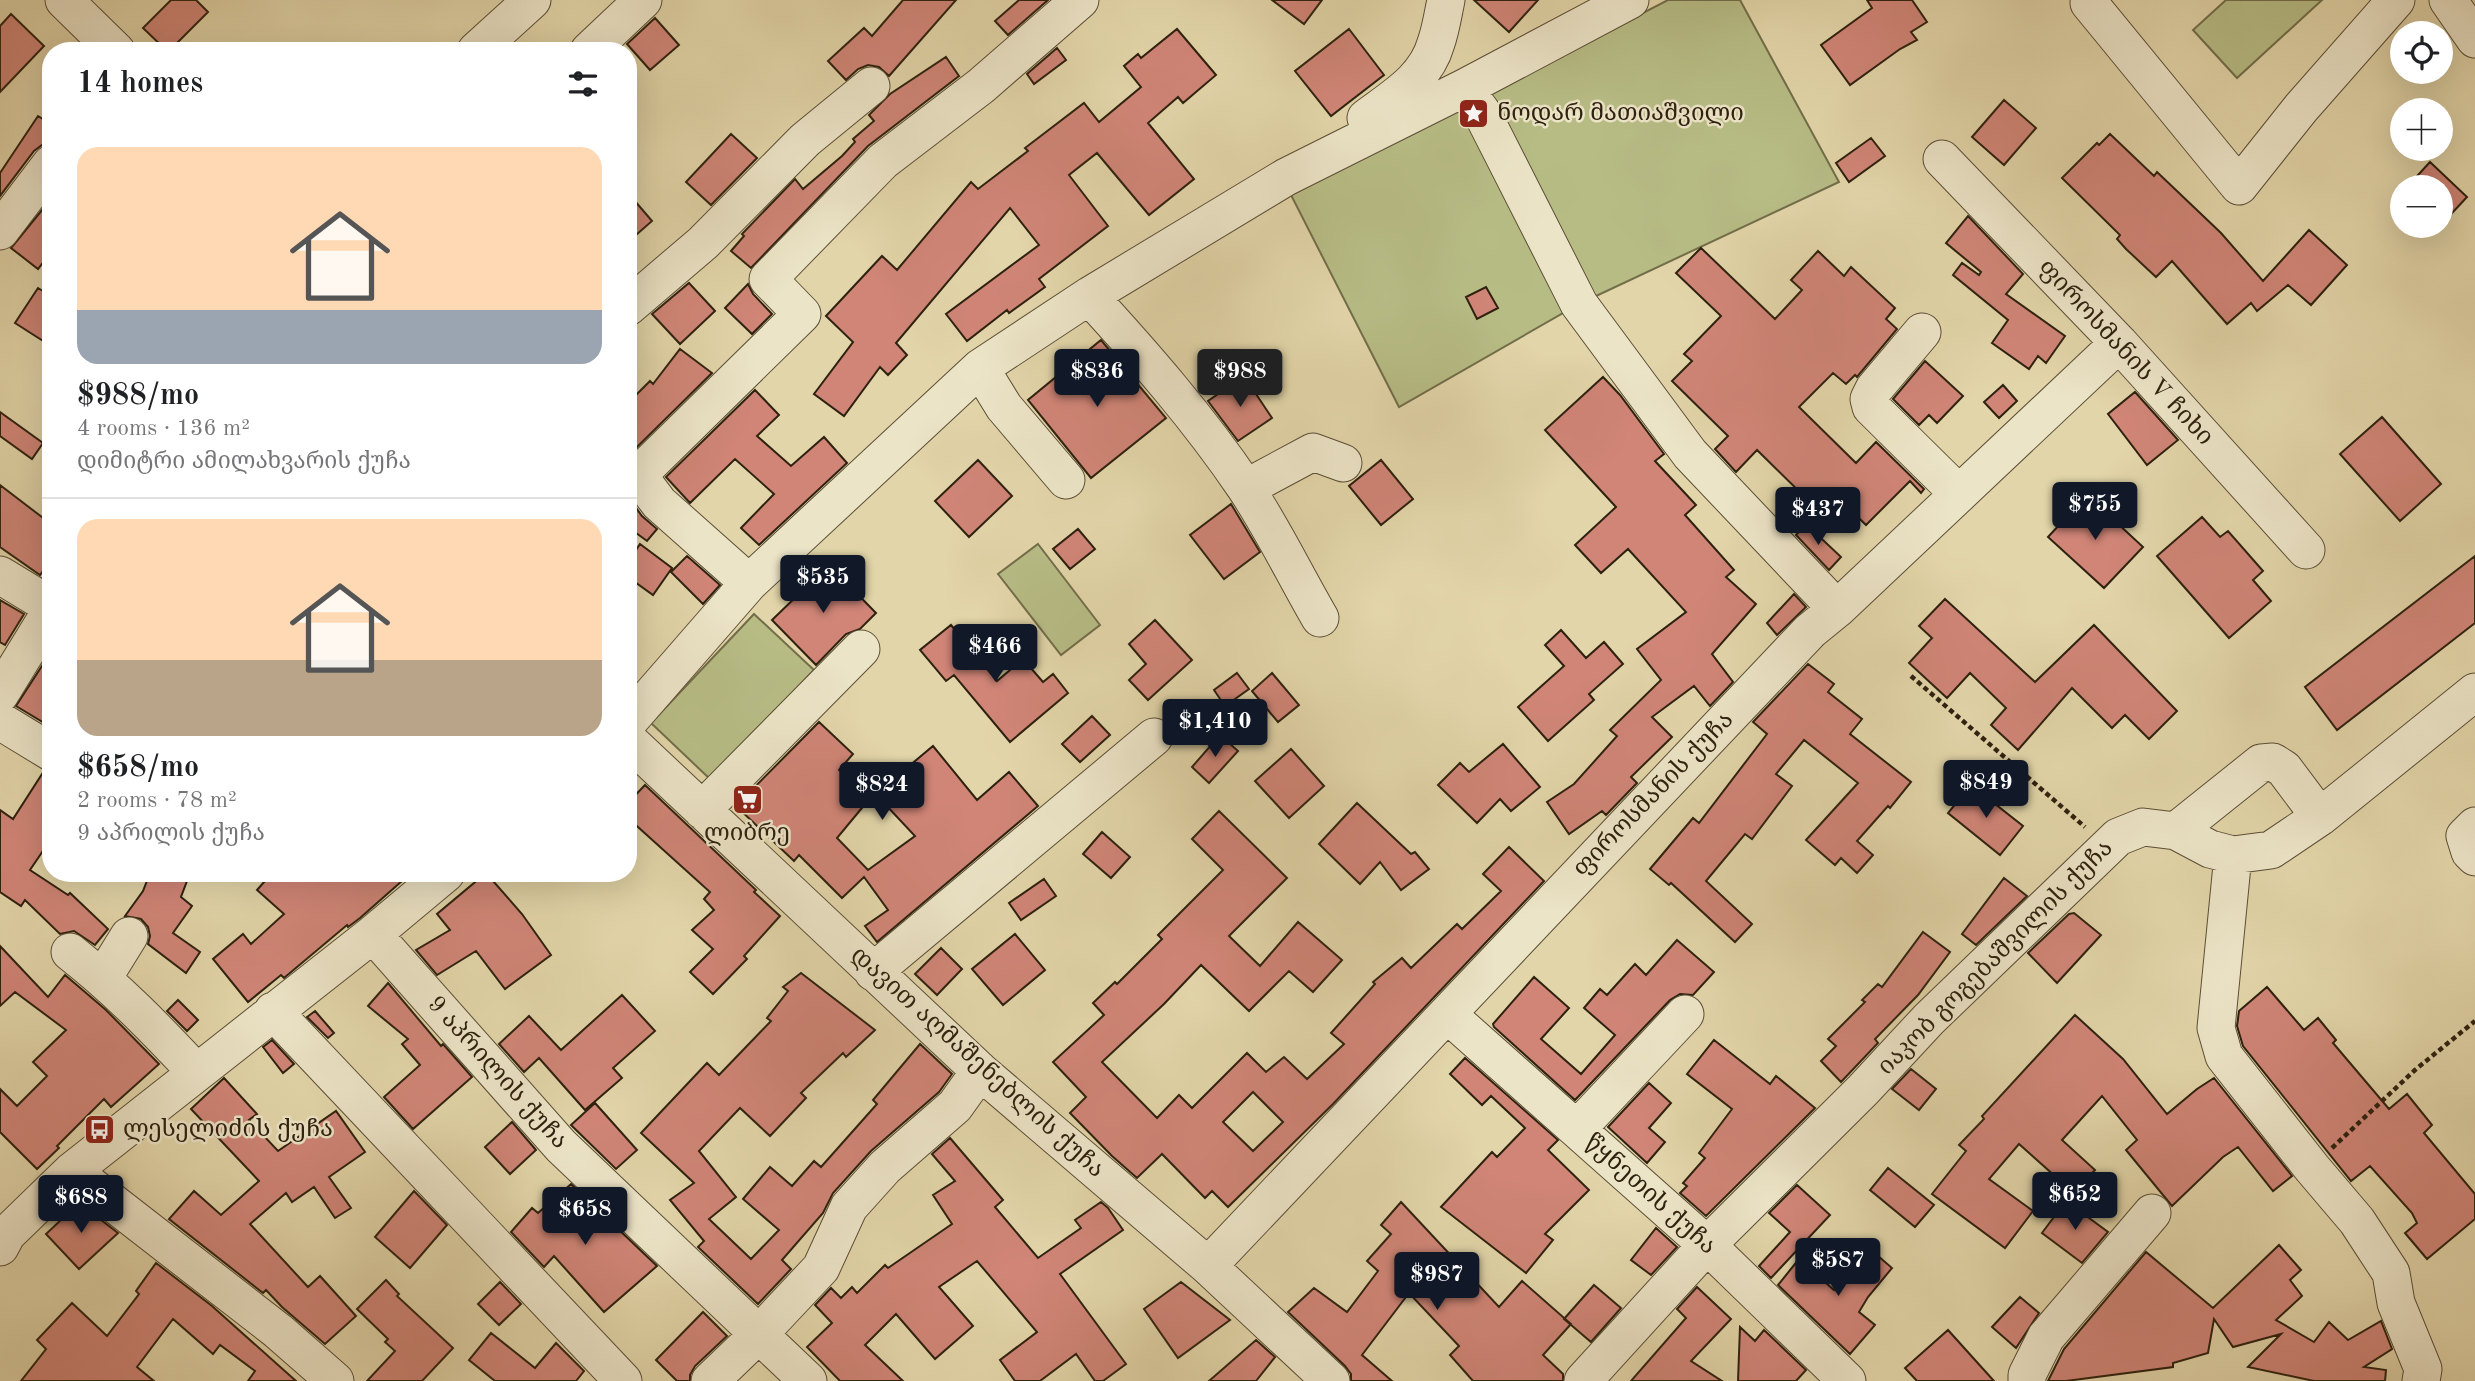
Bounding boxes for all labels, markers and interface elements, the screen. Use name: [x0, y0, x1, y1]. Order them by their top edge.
map controls: [2390, 21, 2453, 238]
button: locate: [2390, 21, 2453, 84]
icon: filters: [564, 65, 602, 103]
text: 14 homes: [77, 69, 203, 99]
place icon: ნოდარ მათიაშვილი: [1457, 97, 1491, 131]
button: +: [2390, 98, 2453, 161]
place label: ნოდარ მათიაშვილი: [1497, 101, 1744, 126]
button: −: [2390, 175, 2453, 238]
icon: home: [277, 193, 403, 319]
street label: ფიროსმანის V ჩიხი: [2033, 255, 2218, 450]
pin: $836: [1056, 350, 1138, 409]
pin: $988: [1199, 350, 1281, 409]
text: $836: [1070, 360, 1124, 383]
text: $988: [1213, 360, 1267, 383]
text: $988/mo: [77, 381, 199, 411]
text: 4 rooms · 136 m²: [77, 417, 250, 440]
text: დიმიტრი ამილახვარის ქუჩა: [77, 450, 411, 473]
pin: $755: [2054, 482, 2136, 542]
pin: $437: [1777, 488, 1859, 547]
text: $755: [2068, 493, 2122, 516]
text: $437: [1791, 498, 1845, 521]
pin: $535: [782, 556, 864, 615]
icon: home: [277, 565, 403, 691]
text: $535: [796, 566, 850, 589]
pin: $466: [954, 624, 1036, 684]
text: $466: [968, 635, 1022, 658]
pin: $1,410: [1158, 700, 1272, 759]
street label: ფიროსმანის ქუჩა: [1569, 707, 1739, 882]
text: $1,410: [1178, 710, 1252, 733]
text: $658/mo: [77, 753, 199, 783]
pin: $849: [1945, 760, 2027, 820]
pin: $824: [841, 762, 923, 822]
text: $849: [1959, 771, 2013, 794]
text: $824: [855, 773, 909, 796]
supermarket icon: ლიბრე: [730, 783, 764, 817]
text: 2 rooms · 78 m²: [77, 789, 237, 812]
text: 9 აპრილის ქუჩა: [77, 822, 265, 845]
place label: ლიბრე: [704, 822, 790, 846]
street label: იაკობ გოგებაშვილის ქუჩა: [1874, 836, 2118, 1080]
street label: დავით აღმაშენებლის ქუჩა: [846, 942, 1109, 1183]
street label: 9 აპრილის ქუჩა: [422, 992, 572, 1154]
bus stop icon: ლესელიძის ქუჩა: [83, 1113, 117, 1147]
place label: ლესელიძის ქუჩა: [123, 1118, 333, 1142]
street label: წყნეთის ქუჩა: [1580, 1130, 1721, 1260]
pin: $652: [2034, 1172, 2116, 1232]
pin: $688: [40, 1176, 122, 1235]
text: $652: [2048, 1183, 2102, 1206]
text: $688: [54, 1186, 108, 1209]
pin: $658: [544, 1188, 626, 1247]
text: $658: [558, 1198, 612, 1221]
pin: $587: [1797, 1238, 1879, 1298]
text: $587: [1811, 1249, 1865, 1272]
pin: $987: [1396, 1252, 1478, 1312]
text: $987: [1410, 1263, 1464, 1286]

